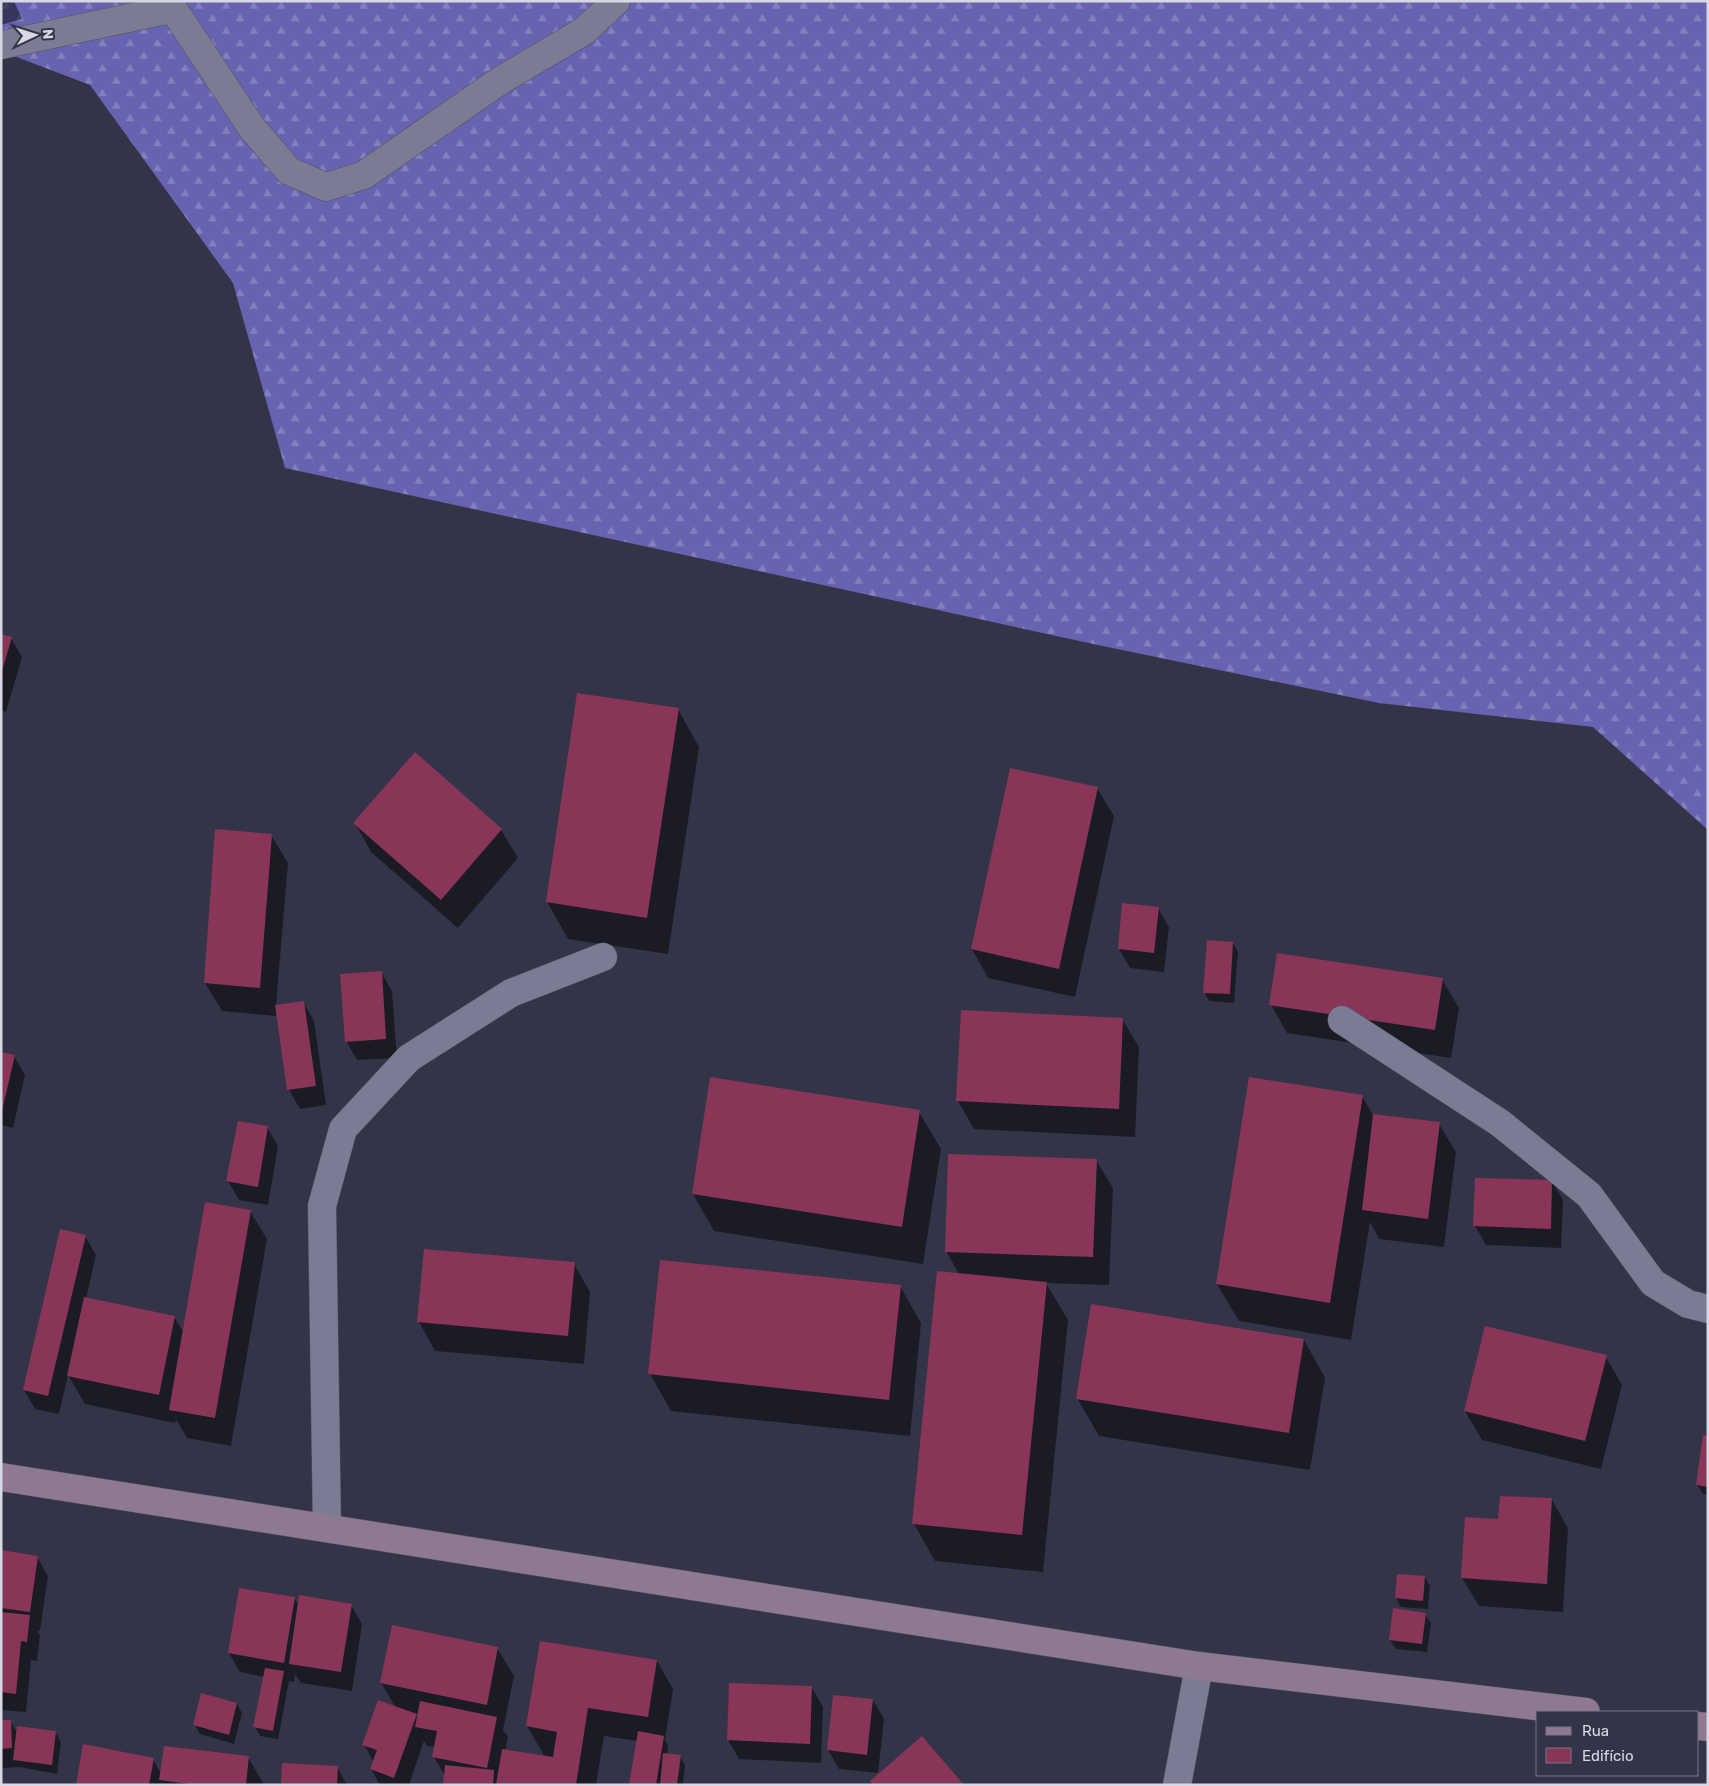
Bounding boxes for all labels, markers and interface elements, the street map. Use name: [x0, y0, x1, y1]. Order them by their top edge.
north arrow: [10, 10, 60, 60]
text: N: [39, 29, 56, 40]
legend: [1536, 1711, 1699, 1776]
text: Rua: [1582, 1722, 1609, 1740]
text: Edifício: [1582, 1747, 1634, 1765]

